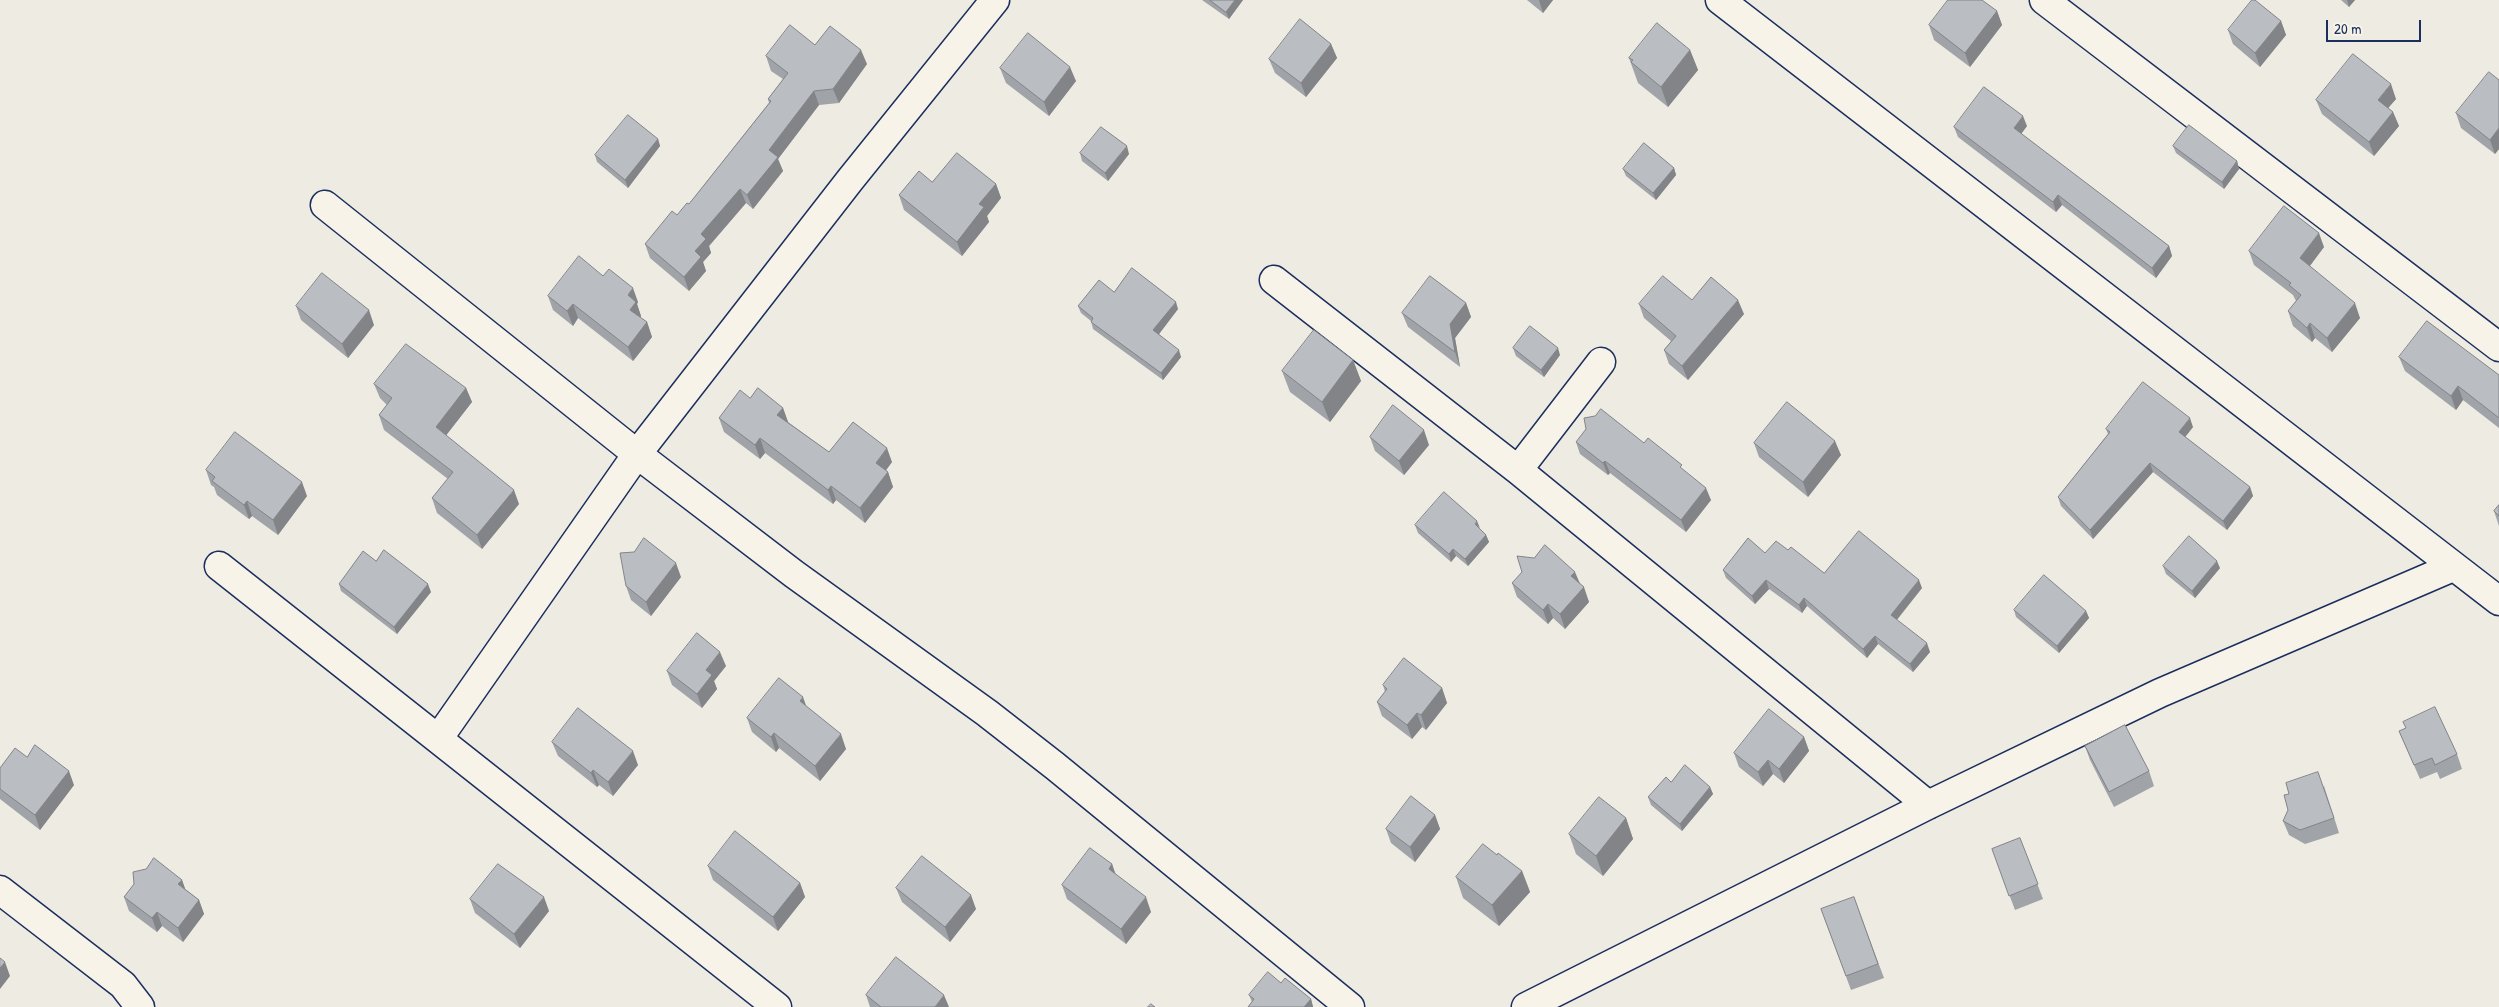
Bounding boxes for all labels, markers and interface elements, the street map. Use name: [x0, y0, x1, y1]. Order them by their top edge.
scale bar: [2329, 10, 2424, 42]
text: 20 m: [2334, 18, 2361, 39]

